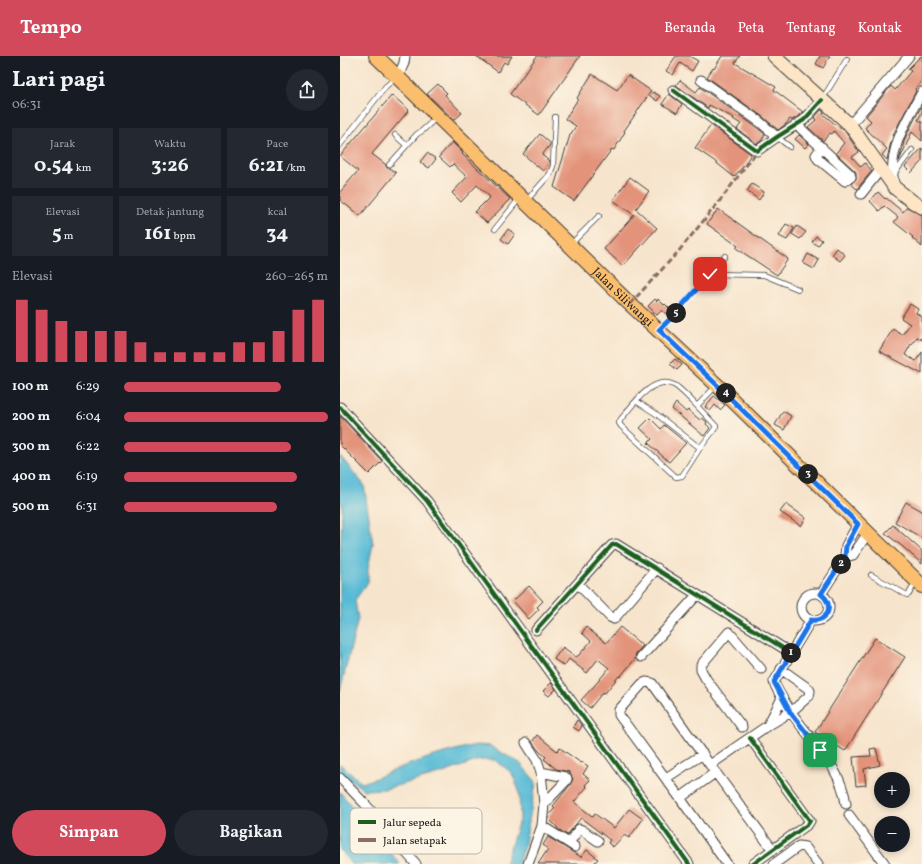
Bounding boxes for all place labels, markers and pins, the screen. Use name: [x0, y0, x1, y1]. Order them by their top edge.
pin: [693, 257, 727, 291]
pin: 5: [666, 303, 686, 323]
pin: 4: [716, 383, 736, 403]
pin: 3: [798, 464, 818, 484]
pin: 2: [831, 554, 851, 574]
pin: 1: [781, 643, 801, 663]
pin: [803, 733, 837, 767]

